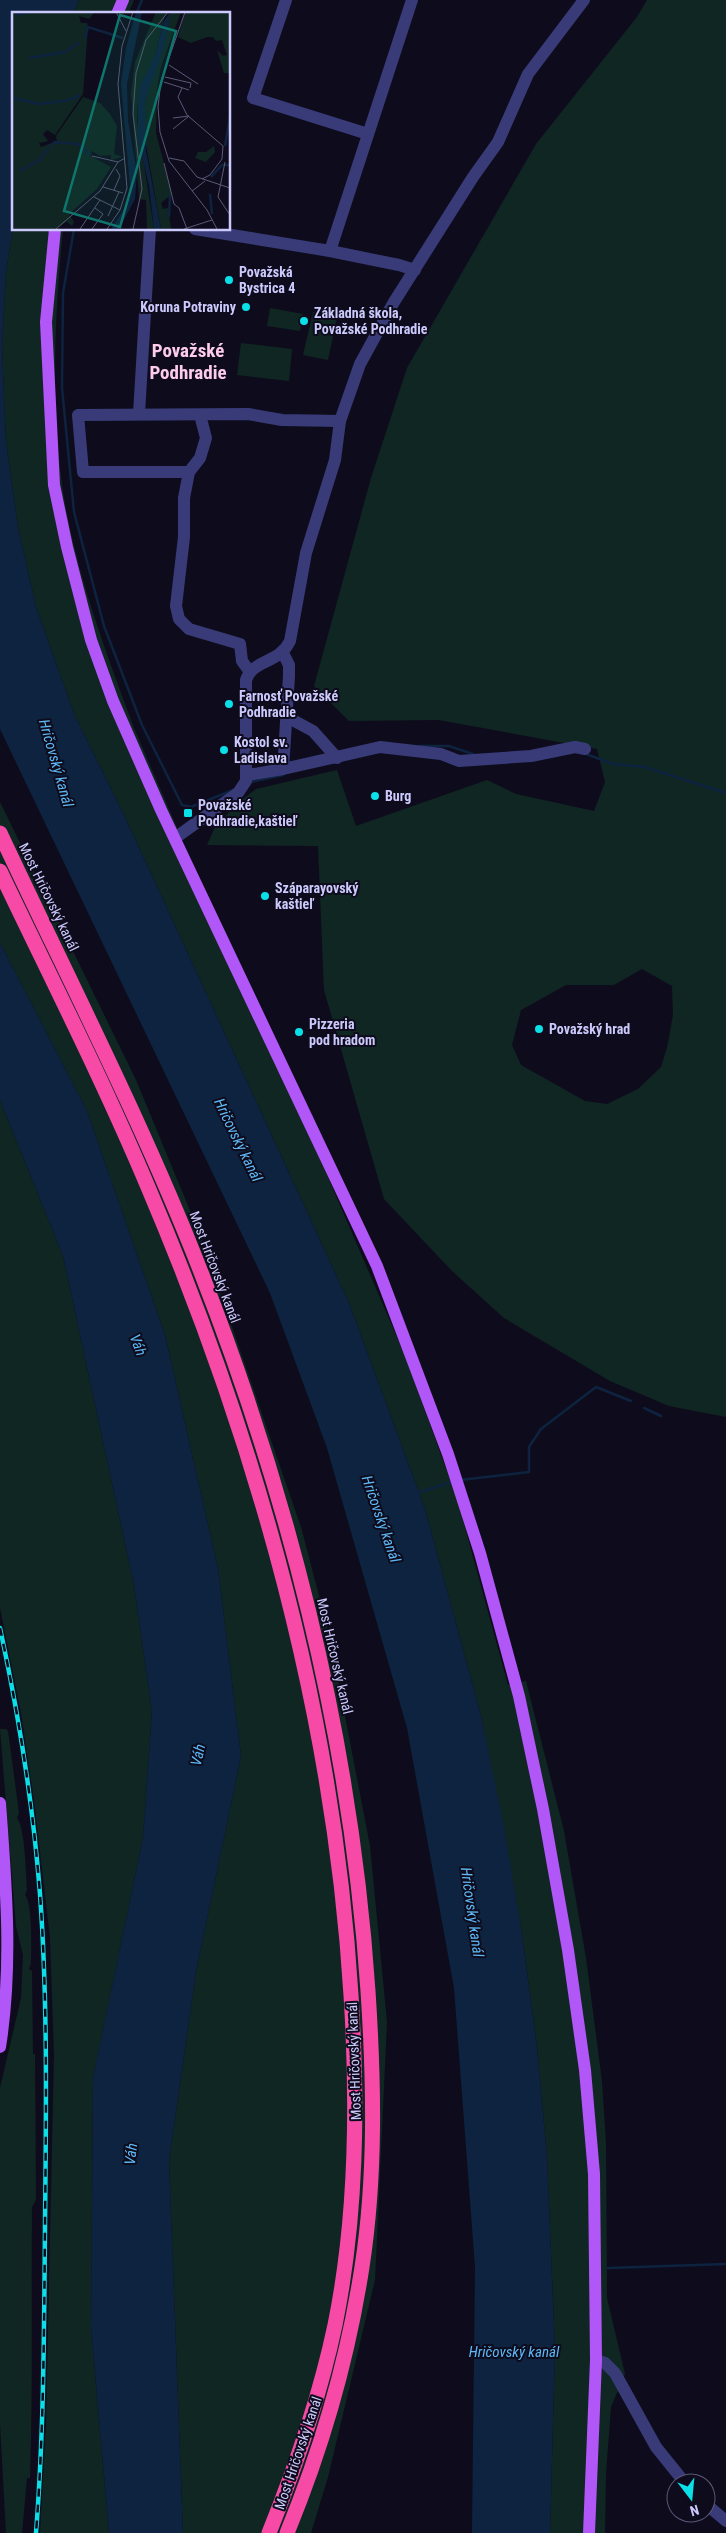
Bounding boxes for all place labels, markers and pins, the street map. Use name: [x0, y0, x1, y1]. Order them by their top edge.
place label: Považská Bystrica 4: [239, 264, 295, 296]
marker: Považská Bystrica 4: [223, 274, 235, 286]
place label: Koruna Potraviny: [140, 299, 237, 315]
marker: Koruna Potraviny: [240, 301, 252, 313]
place label: Základná škola, Považské Podhradie: [314, 305, 428, 337]
marker: Základná škola, Považské Podhradie: [298, 315, 310, 327]
place label: Farnosť Považské Podhradie: [239, 688, 338, 720]
marker: Farnosť Považské Podhradie: [223, 698, 235, 710]
place label: Kostol sv. Ladislava: [234, 734, 288, 766]
marker: Kostol sv. Ladislava: [218, 744, 230, 756]
place label: Burg: [385, 788, 411, 804]
marker: Burg: [369, 790, 381, 802]
place label: Považské Podhradie,kaštieľ: [198, 797, 297, 829]
marker: Považské Podhradie,kaštieľ: [182, 807, 194, 819]
place label: Száparayovský kaštieľ: [275, 880, 359, 912]
marker: Száparayovský kaštieľ: [259, 890, 271, 902]
place label: Pizzeria pod hradom: [309, 1016, 375, 1048]
place label: Považský hrad: [549, 1021, 630, 1037]
marker: Považský hrad: [533, 1023, 545, 1035]
marker: Pizzeria pod hradom: [293, 1026, 305, 1038]

